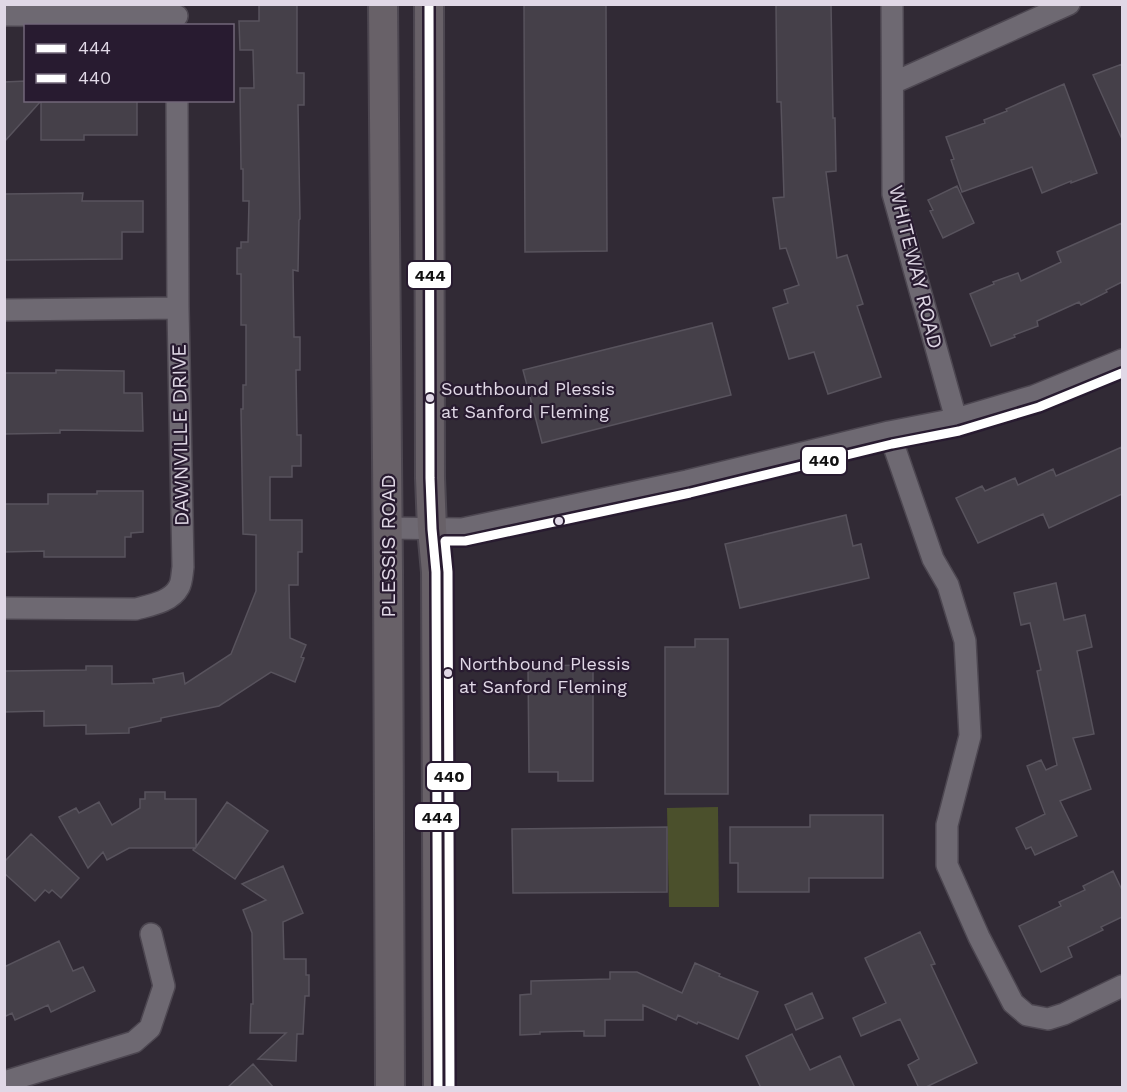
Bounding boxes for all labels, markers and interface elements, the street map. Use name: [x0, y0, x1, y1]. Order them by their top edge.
legend: [24, 24, 234, 102]
text: 444: [78, 37, 111, 58]
text: 440: [78, 67, 111, 88]
street label: WHITEWAY ROAD: [884, 183, 948, 351]
line badge: 444: [407, 261, 452, 289]
text: 444: [414, 266, 446, 285]
street label: DAWNVILLE DRIVE: [166, 344, 194, 526]
place label: Southbound Plessis at Sanford Fleming: [441, 378, 615, 422]
marker: Southbound Plessis at Sanford Fleming: [424, 392, 436, 404]
line badge: 440: [801, 446, 847, 475]
text: 440: [809, 451, 839, 470]
street label: PLESSIS ROAD: [376, 474, 400, 618]
unlabelled marker: [553, 515, 565, 527]
place label: Northbound Plessis at Sanford Fleming: [459, 653, 630, 697]
marker: Northbound Plessis at Sanford Fleming: [442, 667, 454, 679]
line badge: 440: [426, 762, 472, 791]
text: 440: [434, 767, 464, 786]
line badge: 444: [414, 803, 460, 831]
text: 444: [421, 808, 453, 827]

